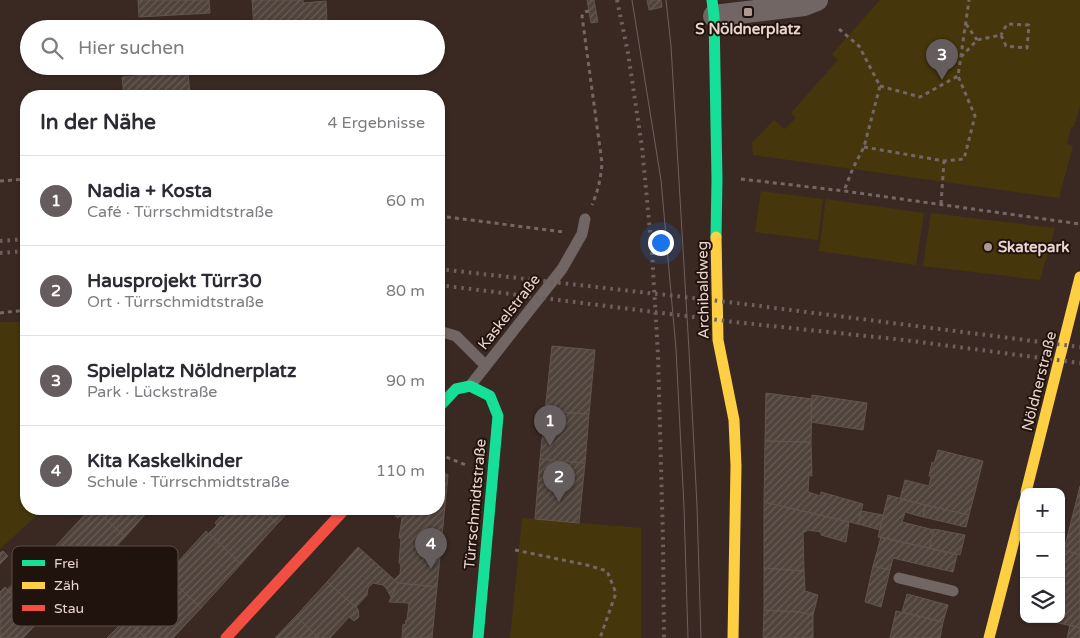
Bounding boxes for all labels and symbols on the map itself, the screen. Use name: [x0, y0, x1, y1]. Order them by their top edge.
marker: S Nöldnerplatz: [742, 6, 754, 18]
place label: S Nöldnerplatz: [695, 20, 801, 39]
pin: 3: [926, 39, 958, 80]
your location: [648, 230, 674, 256]
place label: Skatepark: [998, 238, 1069, 257]
street label: Archibaldweg: [693, 241, 713, 339]
marker: Skatepark: [982, 241, 994, 253]
street label: Kaskelstraße: [474, 271, 544, 353]
street label: Nöldnerstraße: [1018, 329, 1060, 433]
pin: 1: [534, 405, 566, 446]
street label: Türrschmidtstraße: [460, 438, 490, 570]
pin: 2: [543, 461, 575, 502]
pin: 4: [415, 528, 447, 569]
legend: [12, 546, 178, 626]
text: Frei: [54, 555, 79, 572]
text: Zäh: [54, 577, 79, 594]
text: Stau: [54, 600, 84, 617]

